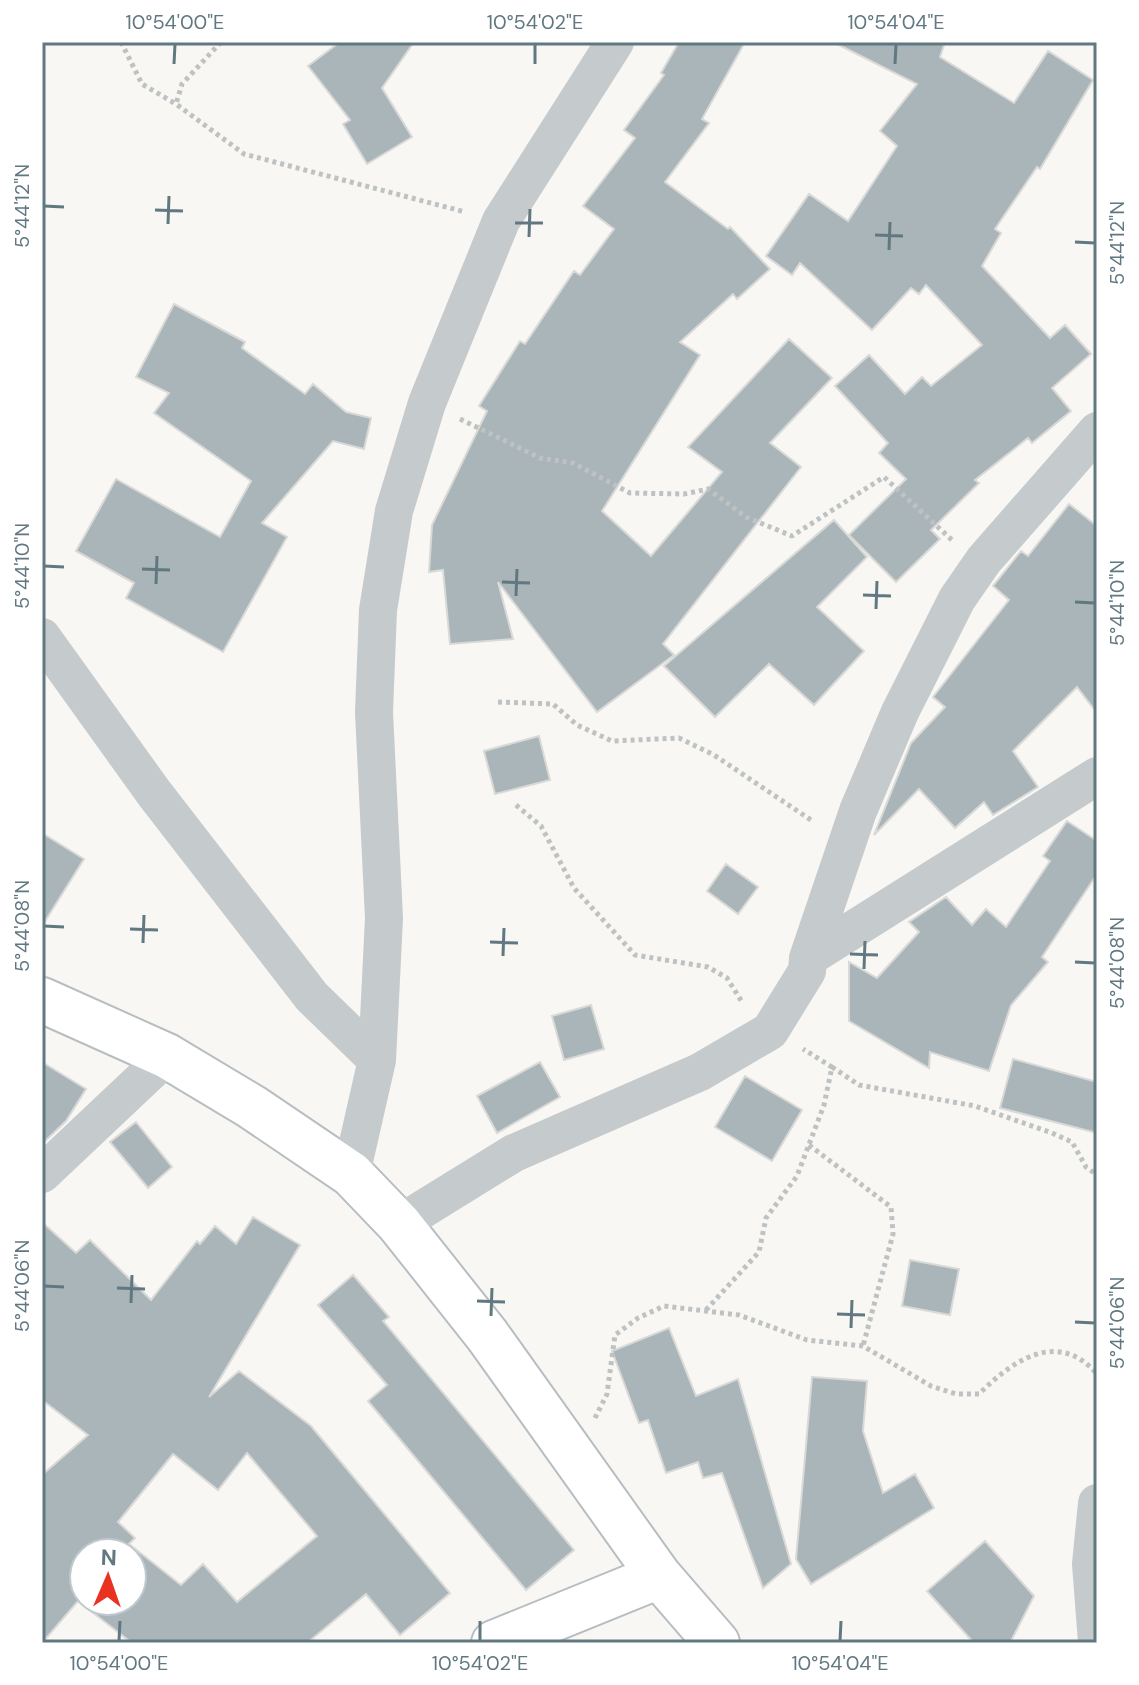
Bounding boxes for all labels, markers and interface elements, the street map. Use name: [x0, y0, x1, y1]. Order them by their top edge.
text: 10°54'00"E: [126, 9, 224, 35]
text: 10°54'02"E: [487, 9, 583, 35]
text: 10°54'04"E: [847, 9, 945, 35]
text: 5°44'12"N: [9, 164, 35, 248]
text: 5°44'12"N: [1104, 201, 1130, 285]
text: 5°44'10"N: [9, 523, 35, 609]
text: 5°44'10"N: [1104, 560, 1130, 646]
text: 5°44'08"N: [9, 880, 35, 972]
text: 5°44'08"N: [1104, 917, 1130, 1009]
text: 5°44'06"N: [9, 1240, 35, 1332]
text: 5°44'06"N: [1104, 1277, 1130, 1369]
north arrow: [68, 1537, 148, 1617]
text: N: [100, 1543, 117, 1572]
text: 10°54'00"E: [70, 1650, 168, 1676]
text: 10°54'02"E: [432, 1650, 528, 1676]
text: 10°54'04"E: [791, 1650, 889, 1676]

